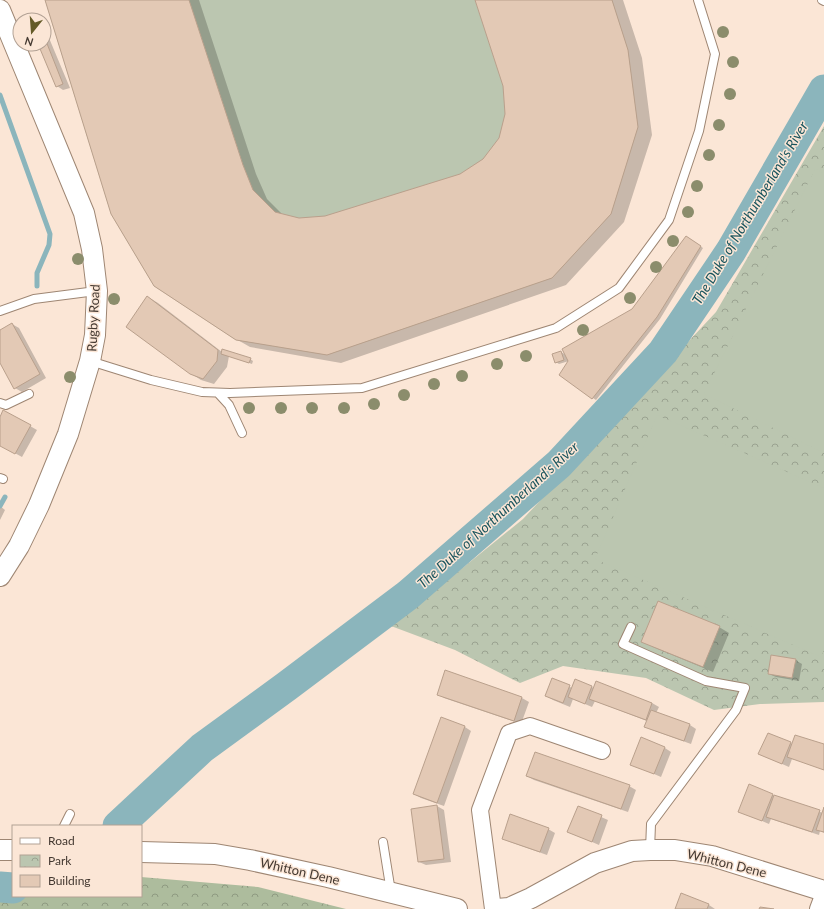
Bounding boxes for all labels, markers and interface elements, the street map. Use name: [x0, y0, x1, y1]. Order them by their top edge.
north arrow: [12, 12, 52, 52]
text: N: [23, 35, 35, 49]
water label: The Duke of Northumberland's River: [688, 118, 811, 307]
street label: Rugby Road: [83, 284, 103, 352]
water label: The Duke of Northumberland's River: [414, 438, 582, 591]
legend: [12, 825, 142, 897]
text: Road: [48, 833, 75, 848]
street label: Whitton Dene: [686, 845, 769, 881]
text: Park: [48, 853, 72, 868]
street label: Whitton Dene: [259, 854, 342, 888]
text: Building: [48, 873, 91, 888]

